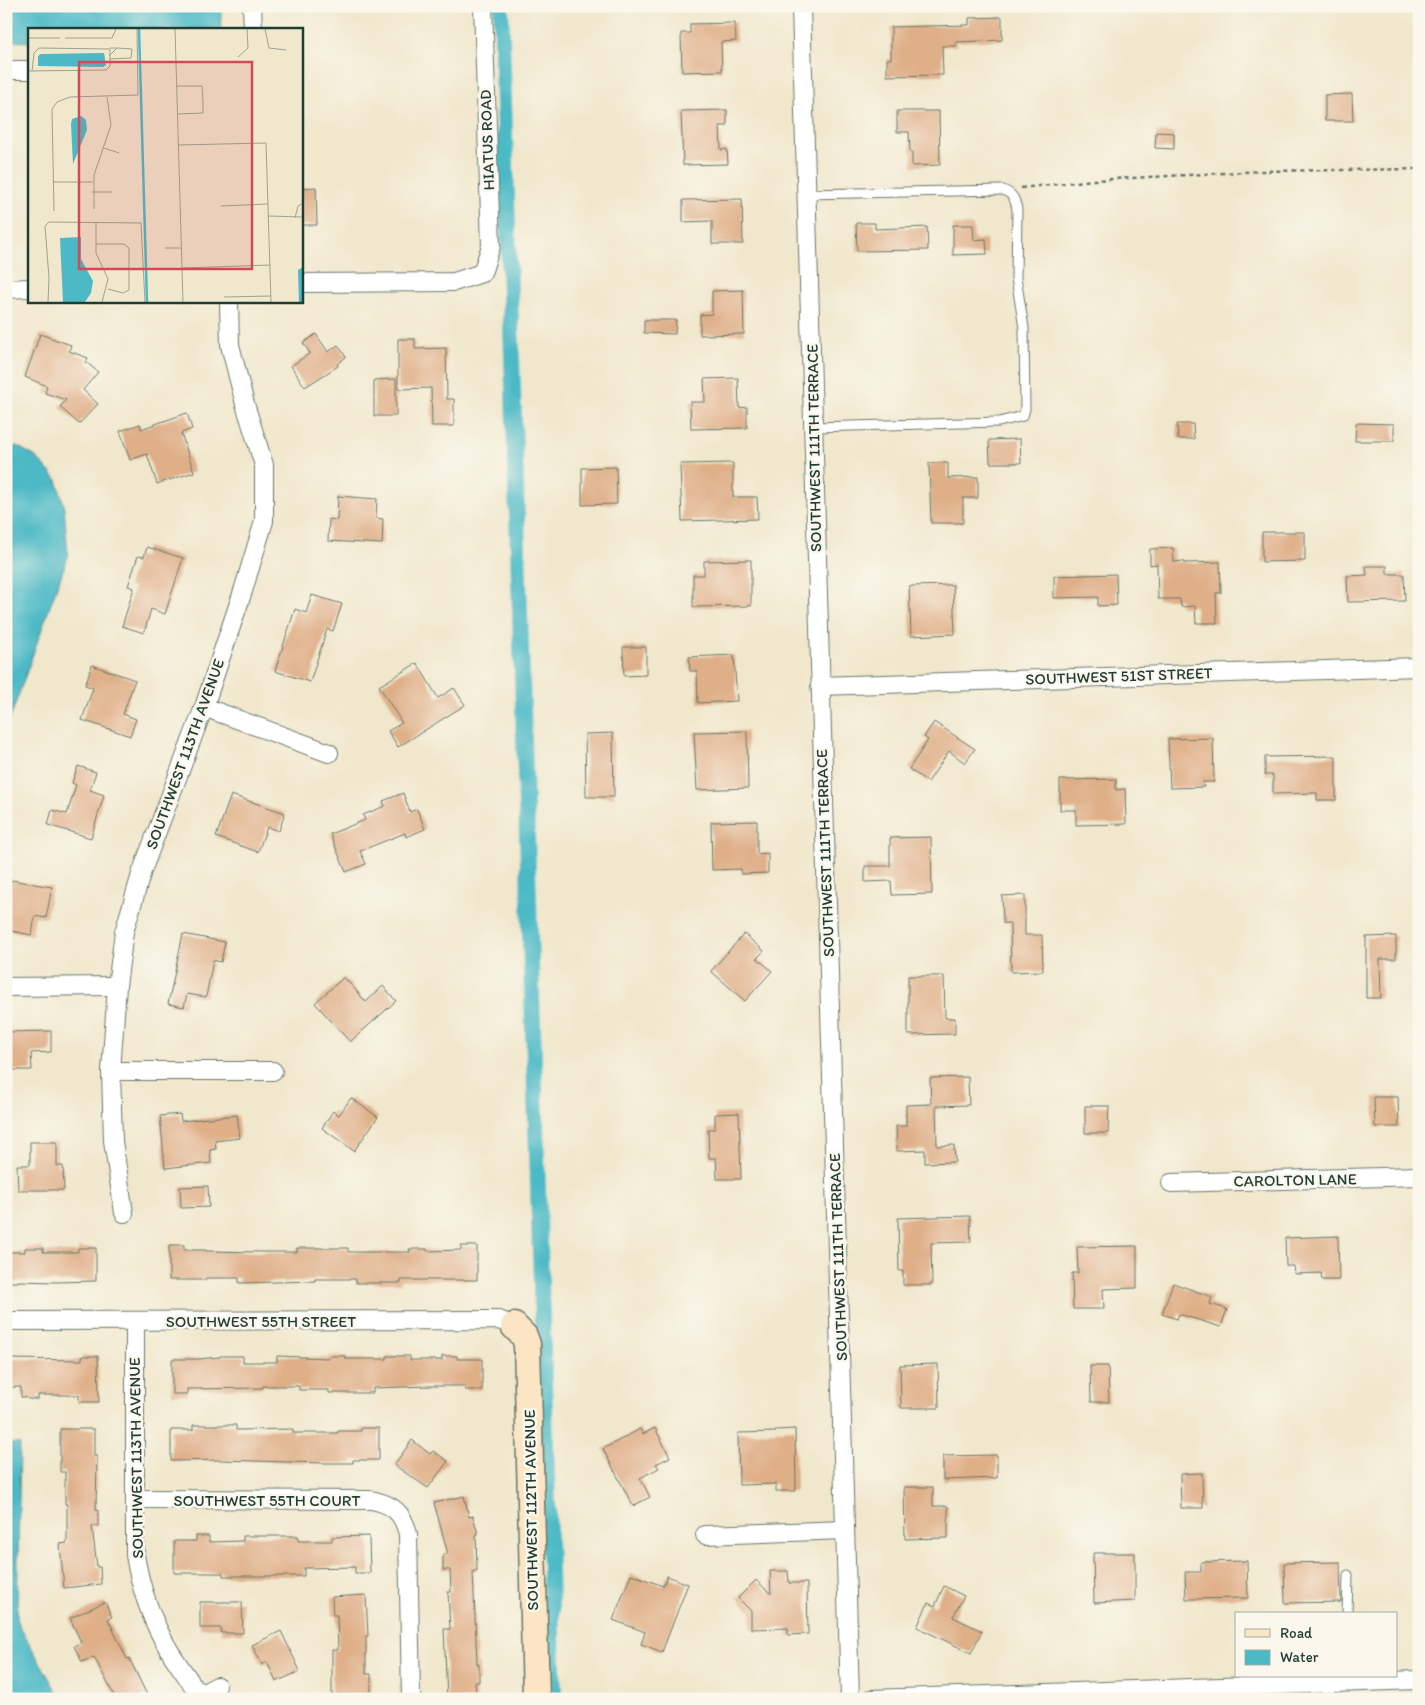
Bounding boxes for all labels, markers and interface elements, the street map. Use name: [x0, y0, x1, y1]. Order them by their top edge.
inset map: [28, 28, 302, 302]
street label: HIATUS ROAD: [476, 89, 498, 191]
street label: SOUTHWEST 111TH TERRACE: [803, 344, 825, 552]
street label: SOUTHWEST 113TH AVENUE: [142, 656, 228, 852]
street label: SOUTHWEST 51ST STREET: [1025, 663, 1213, 689]
street label: SOUTHWEST 111TH TERRACE: [812, 749, 838, 957]
street label: SOUTHWEST 111TH TERRACE: [825, 1153, 851, 1361]
street label: CAROLTON LANE: [1233, 1169, 1357, 1191]
street label: SOUTHWEST 55TH STREET: [166, 1312, 356, 1331]
street label: SOUTHWEST 113TH AVENUE: [125, 1357, 147, 1559]
street label: SOUTHWEST 112TH AVENUE: [520, 1409, 542, 1611]
street label: SOUTHWEST 55TH COURT: [174, 1491, 360, 1510]
legend: [1235, 1612, 1398, 1678]
text: Road: [1280, 1624, 1313, 1642]
text: Water: [1280, 1648, 1319, 1666]

